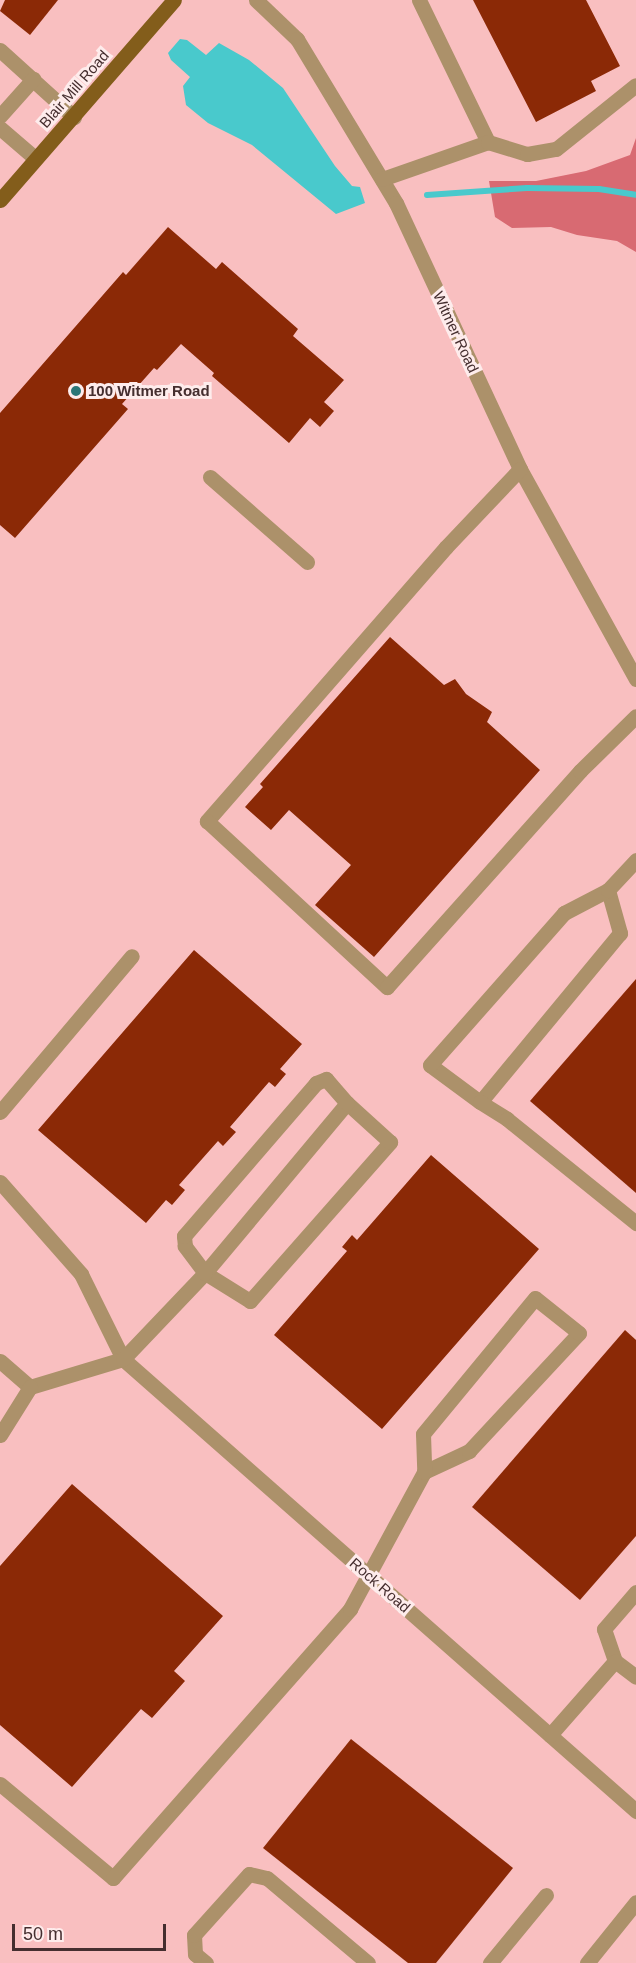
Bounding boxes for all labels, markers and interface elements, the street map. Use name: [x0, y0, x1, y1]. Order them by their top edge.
street label: Blair Mill Road: [35, 47, 113, 131]
street label: Witmer Road: [429, 289, 483, 375]
place label: 100 Witmer Road: [88, 382, 210, 400]
marker: 100 Witmer Road: [69, 384, 83, 398]
street label: Rock Road: [346, 1554, 414, 1616]
scale bar: [15, 1912, 170, 1950]
text: 50 m: [23, 1924, 63, 1944]

